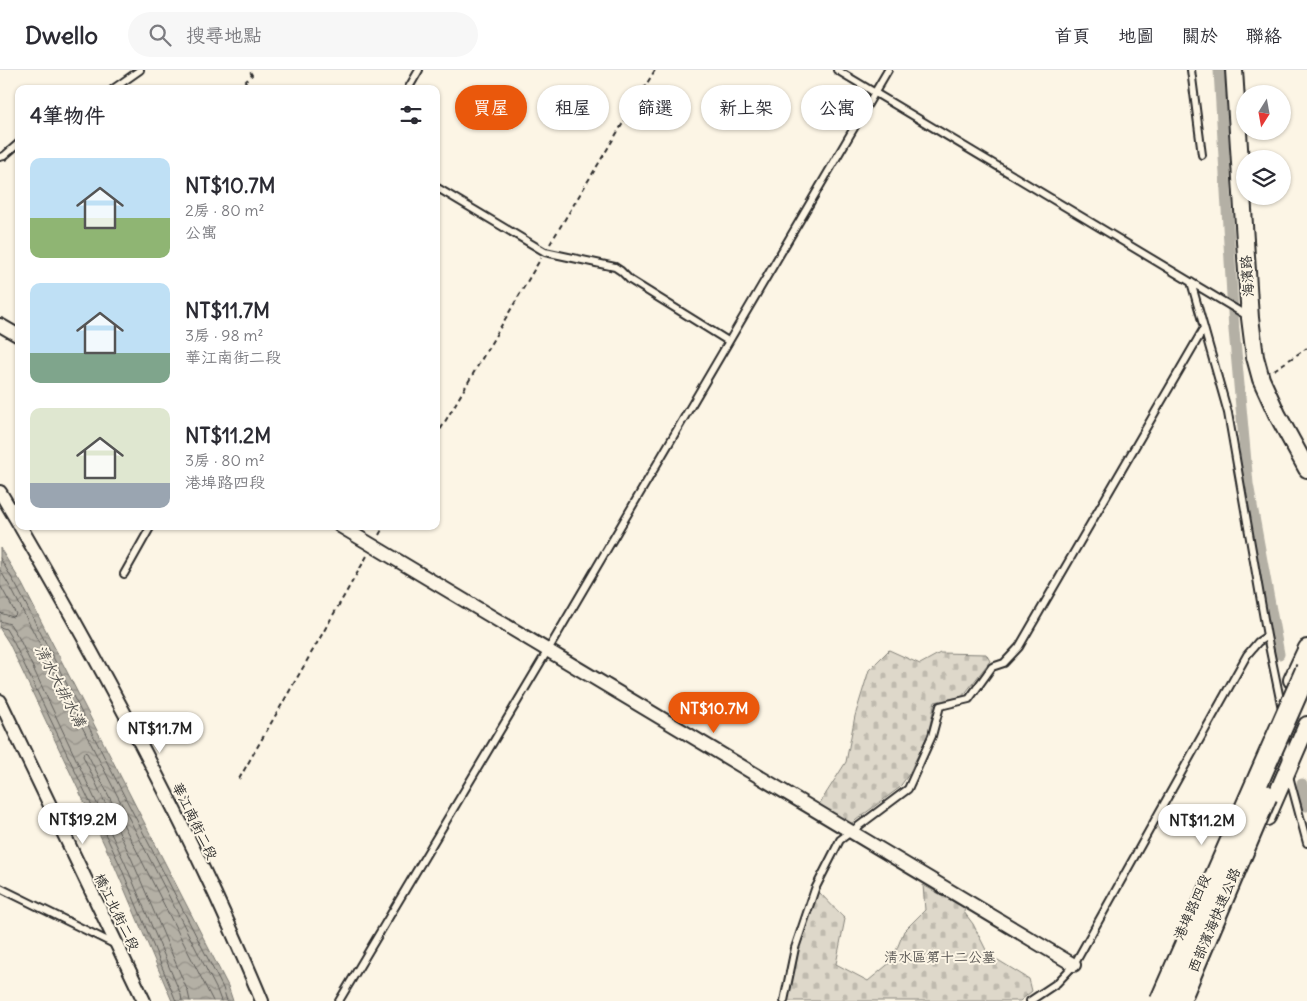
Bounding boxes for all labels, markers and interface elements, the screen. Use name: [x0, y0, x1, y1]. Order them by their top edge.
search box: [128, 12, 478, 57]
text: Dwello: [25, 20, 98, 50]
icon: search: [146, 21, 174, 49]
text: 搜尋地點: [186, 23, 262, 47]
text: 首頁: [1054, 24, 1090, 47]
text: 地圖: [1118, 24, 1154, 47]
text: 關於: [1182, 24, 1218, 47]
text: 聯絡: [1246, 24, 1282, 47]
chip: 買屋: [455, 85, 527, 130]
chip: 租屋: [537, 85, 609, 130]
chip: 篩選: [619, 85, 691, 130]
chip: 新上架: [701, 85, 791, 130]
chip: 公寓: [801, 85, 873, 130]
north arrow: [1236, 85, 1291, 140]
map controls: [1236, 85, 1291, 205]
icon: filters: [397, 101, 425, 129]
text: 4筆物件: [30, 102, 105, 129]
button: layers: [1236, 150, 1291, 205]
text: NT$10.7M: [185, 172, 276, 199]
icon: home: [70, 178, 130, 238]
text: 2房 · 80 m²: [185, 200, 265, 220]
text: 公寓: [185, 222, 217, 242]
street label: 海濱路: [1237, 254, 1257, 298]
text: NT$11.7M: [185, 297, 270, 324]
icon: home: [70, 303, 130, 363]
text: 3房 · 98 m²: [185, 325, 264, 345]
text: 華江南街二段: [185, 347, 281, 367]
text: NT$11.2M: [185, 422, 271, 449]
icon: home: [70, 428, 130, 488]
text: 3房 · 80 m²: [185, 450, 265, 470]
text: 港埠路四段: [185, 472, 265, 492]
water label: 清水大排水溝: [31, 642, 91, 732]
pin: NT$10.7M: [662, 692, 766, 734]
text: NT$10.7M: [679, 698, 749, 718]
pin: NT$11.7M: [108, 712, 212, 754]
text: NT$11.7M: [128, 718, 192, 738]
street label: 華江南街二段: [168, 779, 222, 863]
pin: NT$19.2M: [31, 802, 135, 845]
pin: NT$11.2M: [1150, 804, 1254, 846]
text: NT$19.2M: [49, 809, 117, 829]
text: NT$11.2M: [1169, 810, 1235, 830]
street label: 西部濱海快速公路: [1184, 865, 1244, 975]
street label: 橋江北街二段: [90, 870, 144, 954]
street label: 港埠路四段: [1170, 871, 1214, 943]
park label: 清水區第十二公墓: [884, 948, 996, 966]

